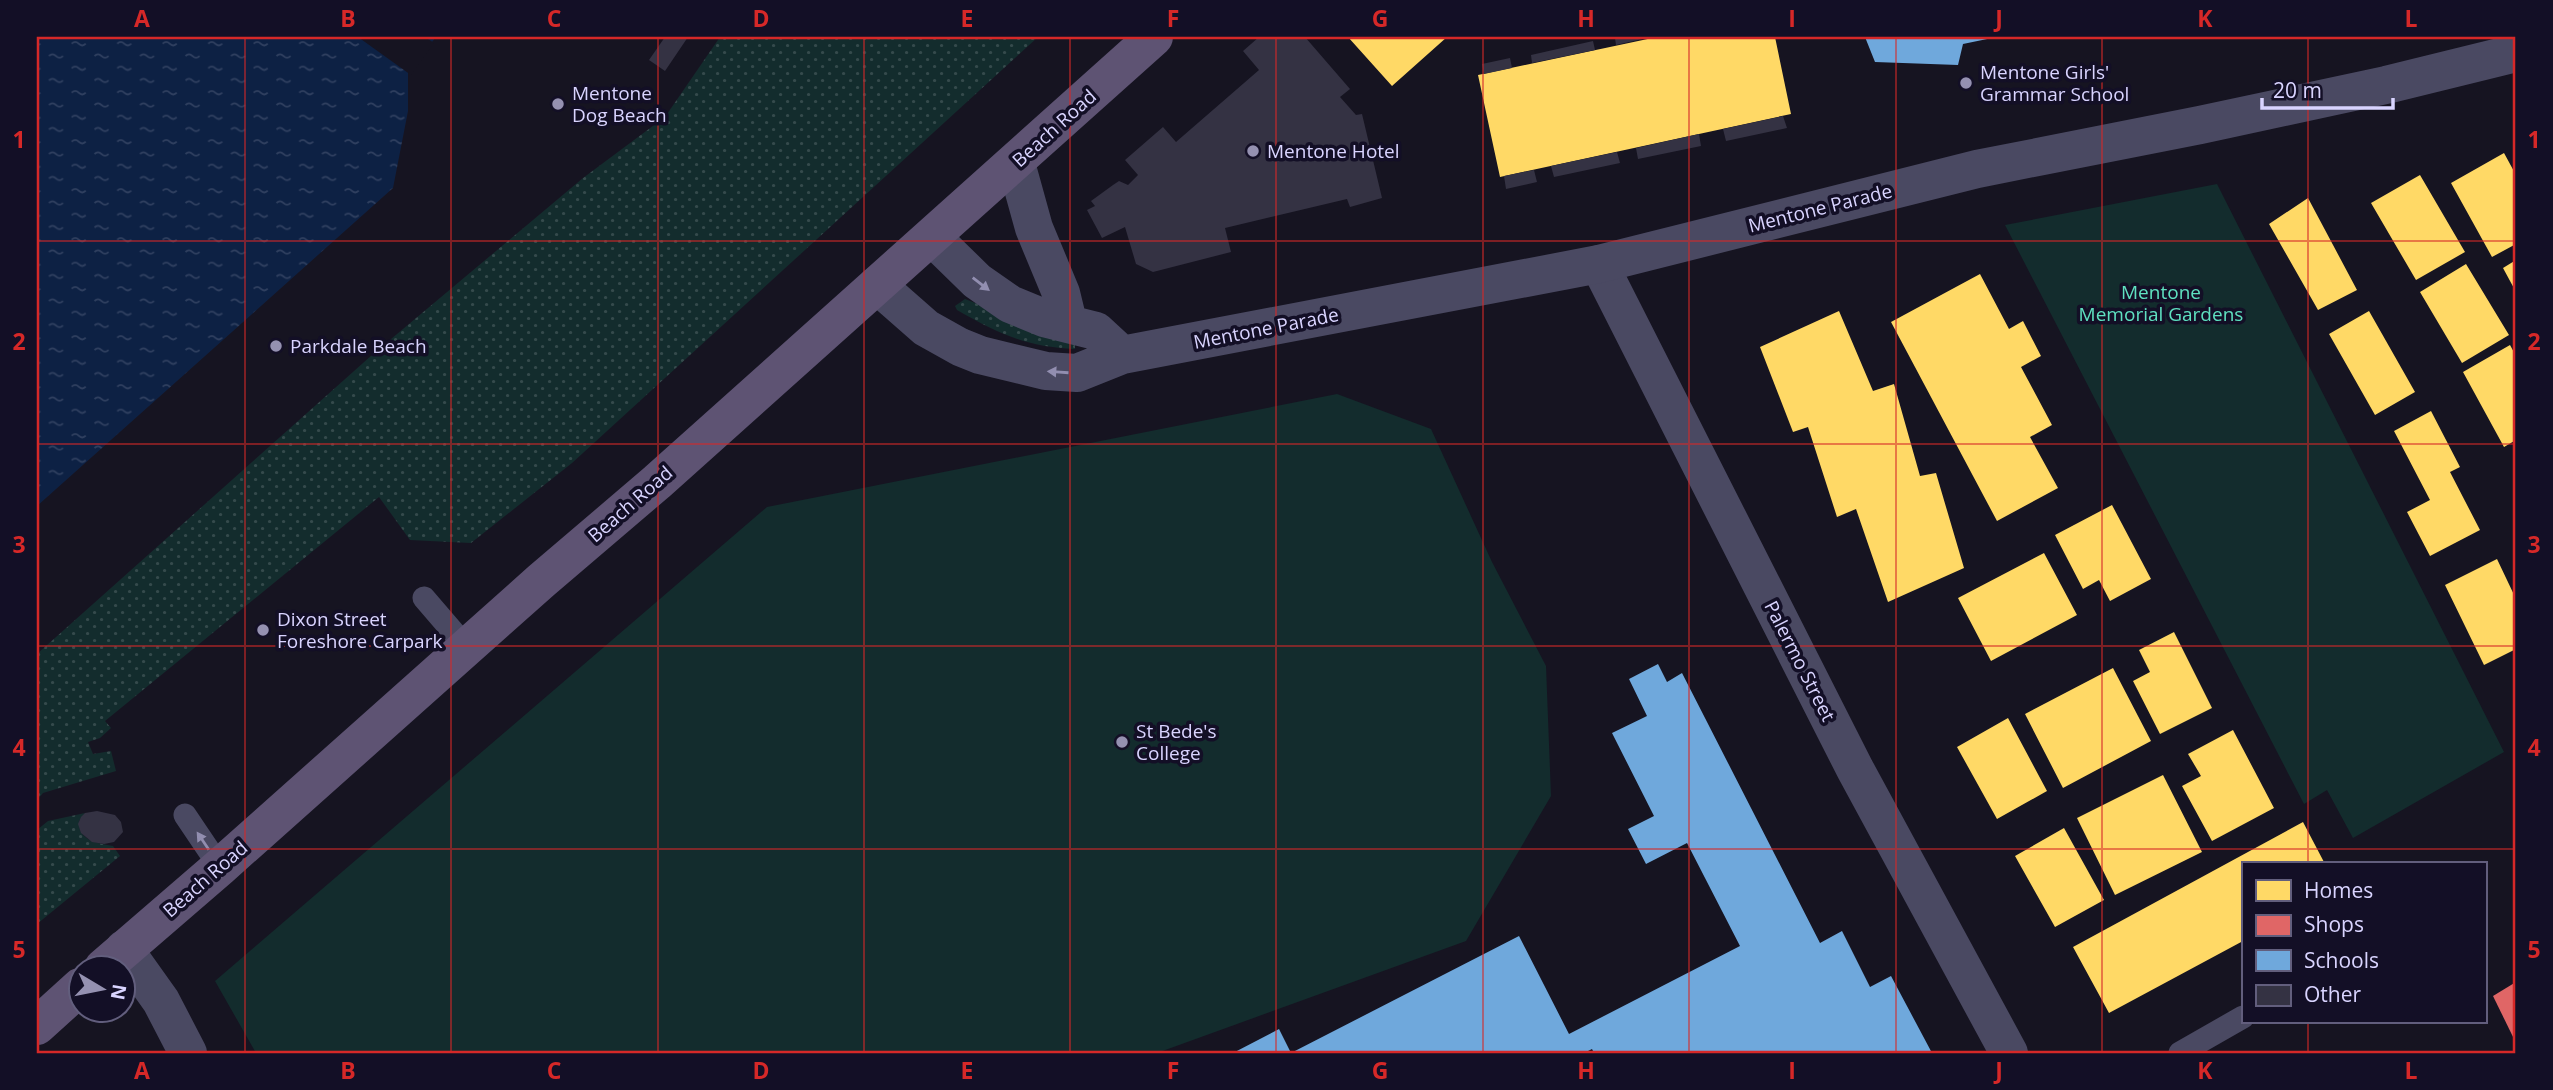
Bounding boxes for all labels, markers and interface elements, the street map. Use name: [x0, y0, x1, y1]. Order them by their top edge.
text: A: [134, 2, 150, 34]
text: B: [340, 2, 356, 34]
text: C: [547, 2, 561, 34]
text: D: [752, 2, 770, 34]
text: E: [961, 2, 973, 34]
text: F: [1167, 2, 1179, 34]
text: G: [1372, 2, 1388, 34]
text: H: [1577, 2, 1595, 34]
text: I: [1788, 2, 1796, 34]
text: J: [1993, 2, 2003, 34]
text: K: [2197, 2, 2213, 34]
text: L: [2405, 2, 2418, 34]
place label: Mentone Girls' Grammar School: [1980, 59, 2129, 107]
scale bar: [2262, 66, 2394, 110]
marker: Mentone Girls' Grammar School: [1958, 75, 1974, 91]
text: 20 m: [2273, 76, 2322, 104]
place label: Mentone Dog Beach: [572, 80, 667, 128]
street label: Beach Road: [1006, 83, 1102, 173]
marker: Mentone Dog Beach: [550, 96, 566, 112]
text: 1: [12, 123, 26, 155]
text: 1: [2527, 123, 2541, 155]
place label: Mentone Hotel: [1267, 138, 1400, 164]
marker: Mentone Hotel: [1245, 143, 1261, 159]
street label: Mentone Parade: [1745, 178, 1895, 238]
one-way arrow: [972, 276, 990, 291]
park label: Mentone Memorial Gardens: [2079, 279, 2243, 327]
street label: Mentone Parade: [1191, 301, 1341, 355]
text: 2: [12, 325, 26, 357]
text: 2: [2527, 325, 2541, 357]
place label: Parkdale Beach: [290, 333, 427, 359]
marker: Parkdale Beach: [268, 338, 284, 354]
one-way arrow: [1046, 366, 1068, 377]
street label: Beach Road: [582, 460, 678, 548]
text: 3: [12, 528, 26, 560]
text: 3: [2527, 528, 2541, 560]
street label: Palermo Street: [1758, 596, 1842, 726]
place label: Dixon Street Foreshore Carpark: [277, 606, 442, 654]
marker: Dixon Street Foreshore Carpark: [255, 622, 271, 638]
place label: St Bede's College: [1136, 718, 1217, 766]
text: 4: [12, 731, 26, 763]
text: 4: [2527, 731, 2541, 763]
marker: St Bede's College: [1114, 734, 1130, 750]
one-way arrow: [196, 832, 210, 850]
street label: Beach Road: [157, 835, 253, 923]
legend: [2242, 862, 2486, 1024]
text: Homes: [2304, 876, 2373, 904]
text: Shops: [2304, 910, 2364, 938]
text: 5: [12, 933, 26, 965]
text: 5: [2527, 933, 2541, 965]
text: Schools: [2304, 946, 2379, 974]
north arrow: [66, 954, 136, 1024]
text: Other: [2304, 980, 2361, 1008]
text: N: [105, 982, 133, 1002]
text: A: [134, 1054, 150, 1086]
text: B: [340, 1054, 356, 1086]
text: C: [547, 1054, 561, 1086]
text: D: [752, 1054, 770, 1086]
text: E: [961, 1054, 973, 1086]
text: F: [1167, 1054, 1179, 1086]
text: G: [1372, 1054, 1388, 1086]
text: H: [1577, 1054, 1595, 1086]
text: I: [1788, 1054, 1796, 1086]
text: J: [1993, 1054, 2003, 1086]
text: K: [2197, 1054, 2213, 1086]
text: L: [2405, 1054, 2418, 1086]

